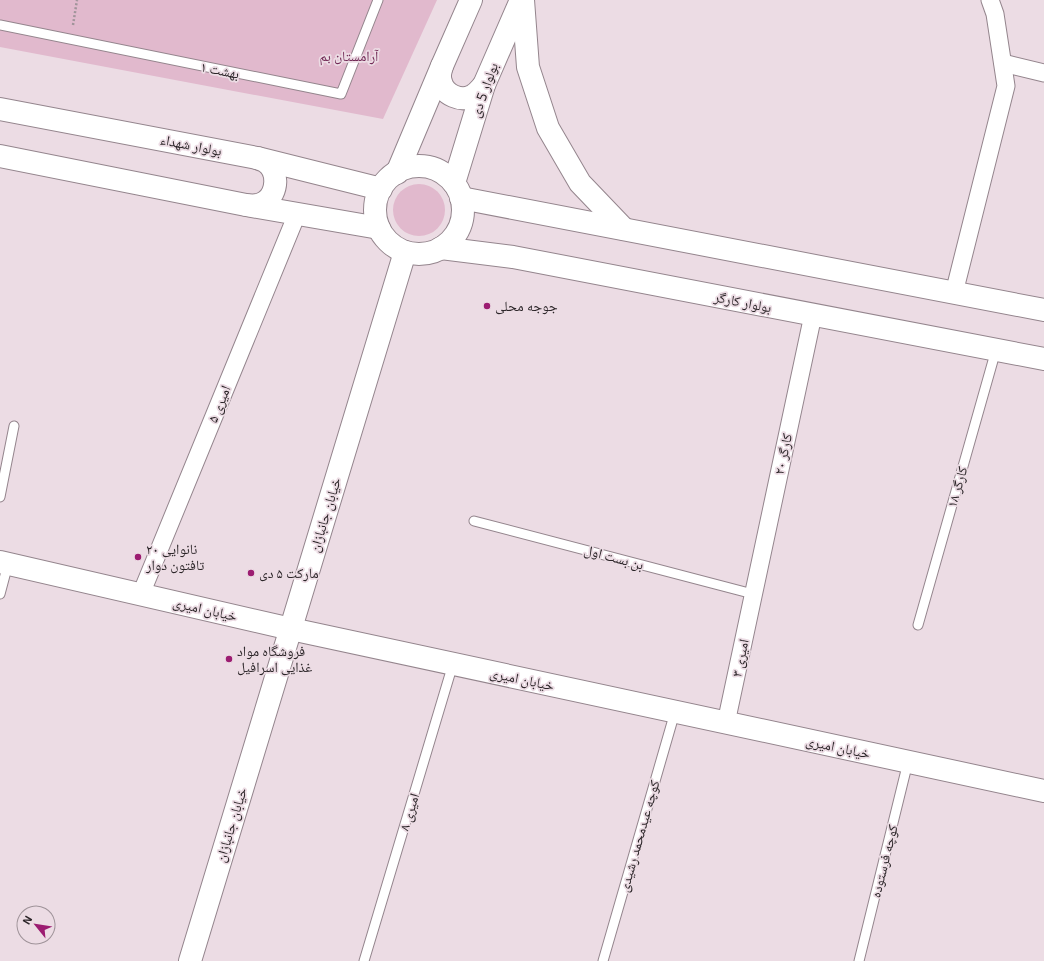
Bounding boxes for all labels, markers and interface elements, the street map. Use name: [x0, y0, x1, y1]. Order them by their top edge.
park label: آرامستان بم: [320, 47, 379, 66]
street label: بهشت ۱: [199, 57, 241, 82]
street label: بولوار 5 دی: [466, 60, 502, 120]
street label: بولوار شهداء: [159, 130, 223, 160]
street label: بولوار کارگر: [712, 287, 773, 316]
place label: جوجه محلی: [495, 297, 558, 315]
marker: جوجه محلی: [482, 301, 492, 311]
street label: امیری ۵: [203, 383, 235, 425]
street label: کارگر ۲۰: [770, 431, 796, 476]
street label: کارگر ۱۸: [943, 464, 971, 510]
street label: خیابان جانبازان: [305, 475, 345, 554]
place label: نانوایی ۲۰ تافتون دوار: [145, 540, 204, 574]
street label: بن بست اول: [582, 540, 646, 574]
marker: نانوایی ۲۰ تافتون دوار: [133, 552, 143, 562]
place label: مارکت ۵ دی: [259, 564, 319, 582]
marker: مارکت ۵ دی: [246, 568, 256, 578]
street label: خیابان امیری: [171, 593, 239, 625]
street label: امیری ۳: [727, 637, 753, 679]
place label: فروشگاه مواد غذایی اسرافیل: [237, 642, 312, 676]
marker: فروشگاه مواد غذایی اسرافیل: [224, 654, 234, 664]
street label: خیابان امیری: [488, 663, 556, 695]
street label: خیابان امیری: [804, 731, 872, 763]
street label: کوچه عیدمحمد رشیدی: [614, 778, 664, 894]
street label: خیابان جانبازان: [211, 785, 251, 864]
street label: امیری ۸: [395, 791, 423, 833]
street label: کوچه فرستوده: [866, 822, 902, 899]
north arrow: [16, 905, 56, 945]
text: N: [19, 913, 35, 926]

